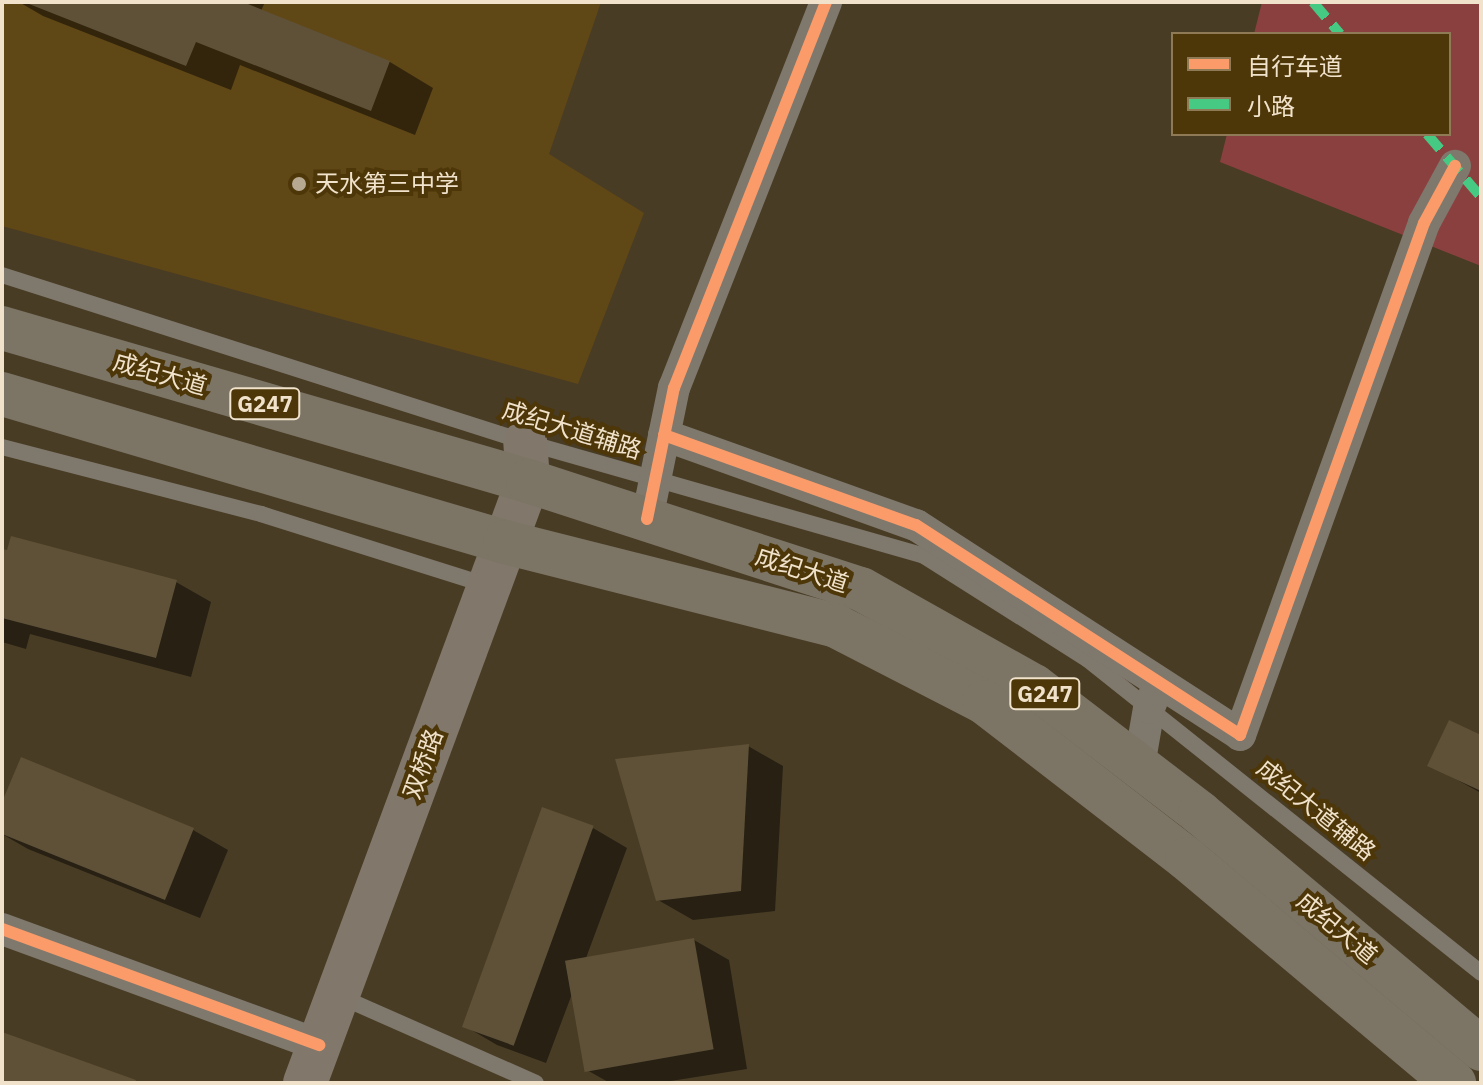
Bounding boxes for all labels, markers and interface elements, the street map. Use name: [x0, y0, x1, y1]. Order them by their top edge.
legend: [1171, 32, 1451, 136]
text: 自行车道: [1247, 50, 1343, 82]
text: 小路: [1247, 90, 1295, 122]
place label: 天水第三中学: [315, 170, 459, 198]
marker: 天水第三中学: [290, 175, 308, 193]
street label: 成纪大道: [110, 347, 210, 401]
road number: G247: [229, 386, 301, 422]
street label: 成纪大道辅路: [499, 395, 645, 465]
street label: 成纪大道: [752, 541, 852, 599]
road number: G247: [1009, 676, 1081, 712]
street label: 双桥路: [397, 725, 449, 803]
street label: 成纪大道辅路: [1251, 753, 1381, 867]
street label: 成纪大道: [1291, 886, 1383, 970]

